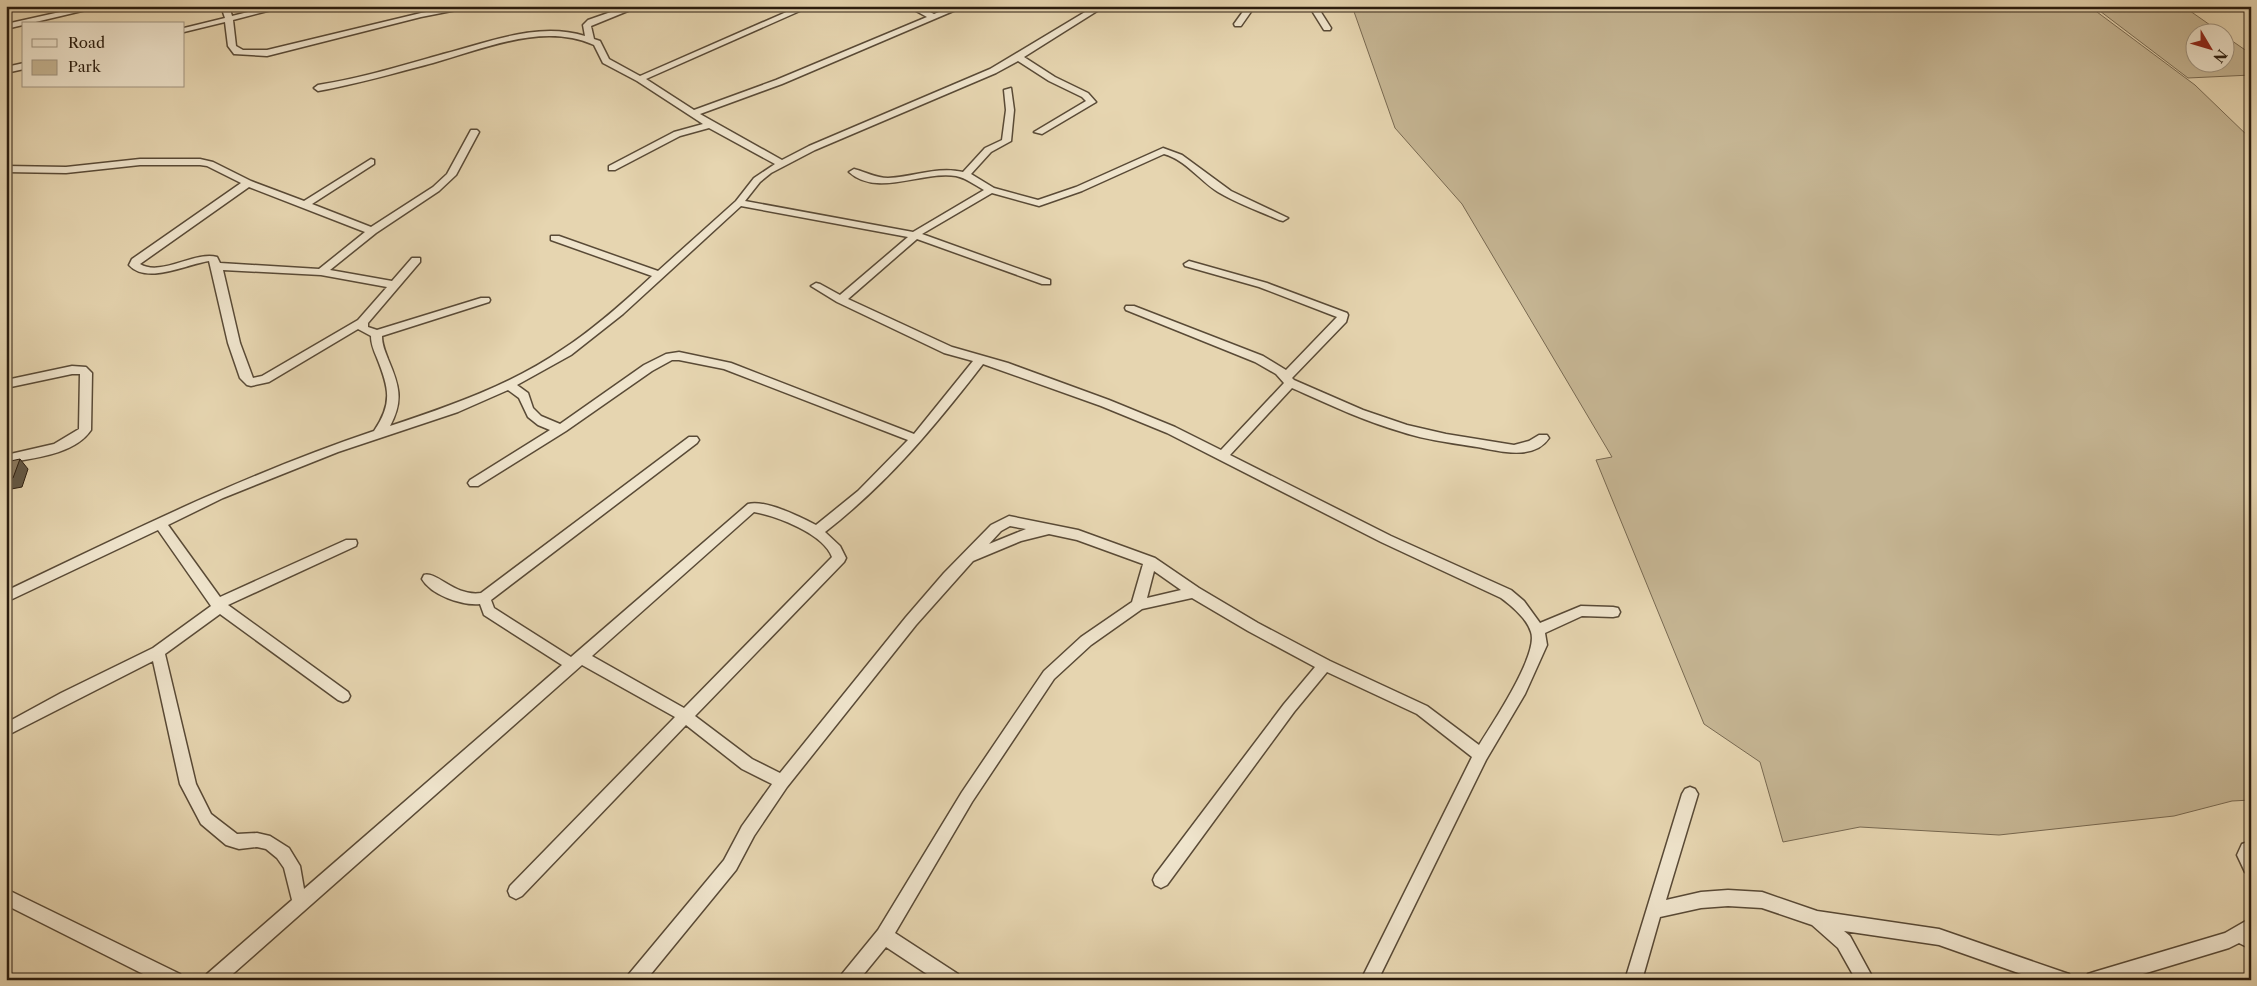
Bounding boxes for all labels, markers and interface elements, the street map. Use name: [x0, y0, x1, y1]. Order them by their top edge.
legend: [22, 22, 185, 88]
north arrow: [2184, 22, 2234, 72]
text: Road: [68, 33, 105, 52]
text: N: [2209, 46, 2231, 66]
text: Park: [68, 57, 102, 76]

